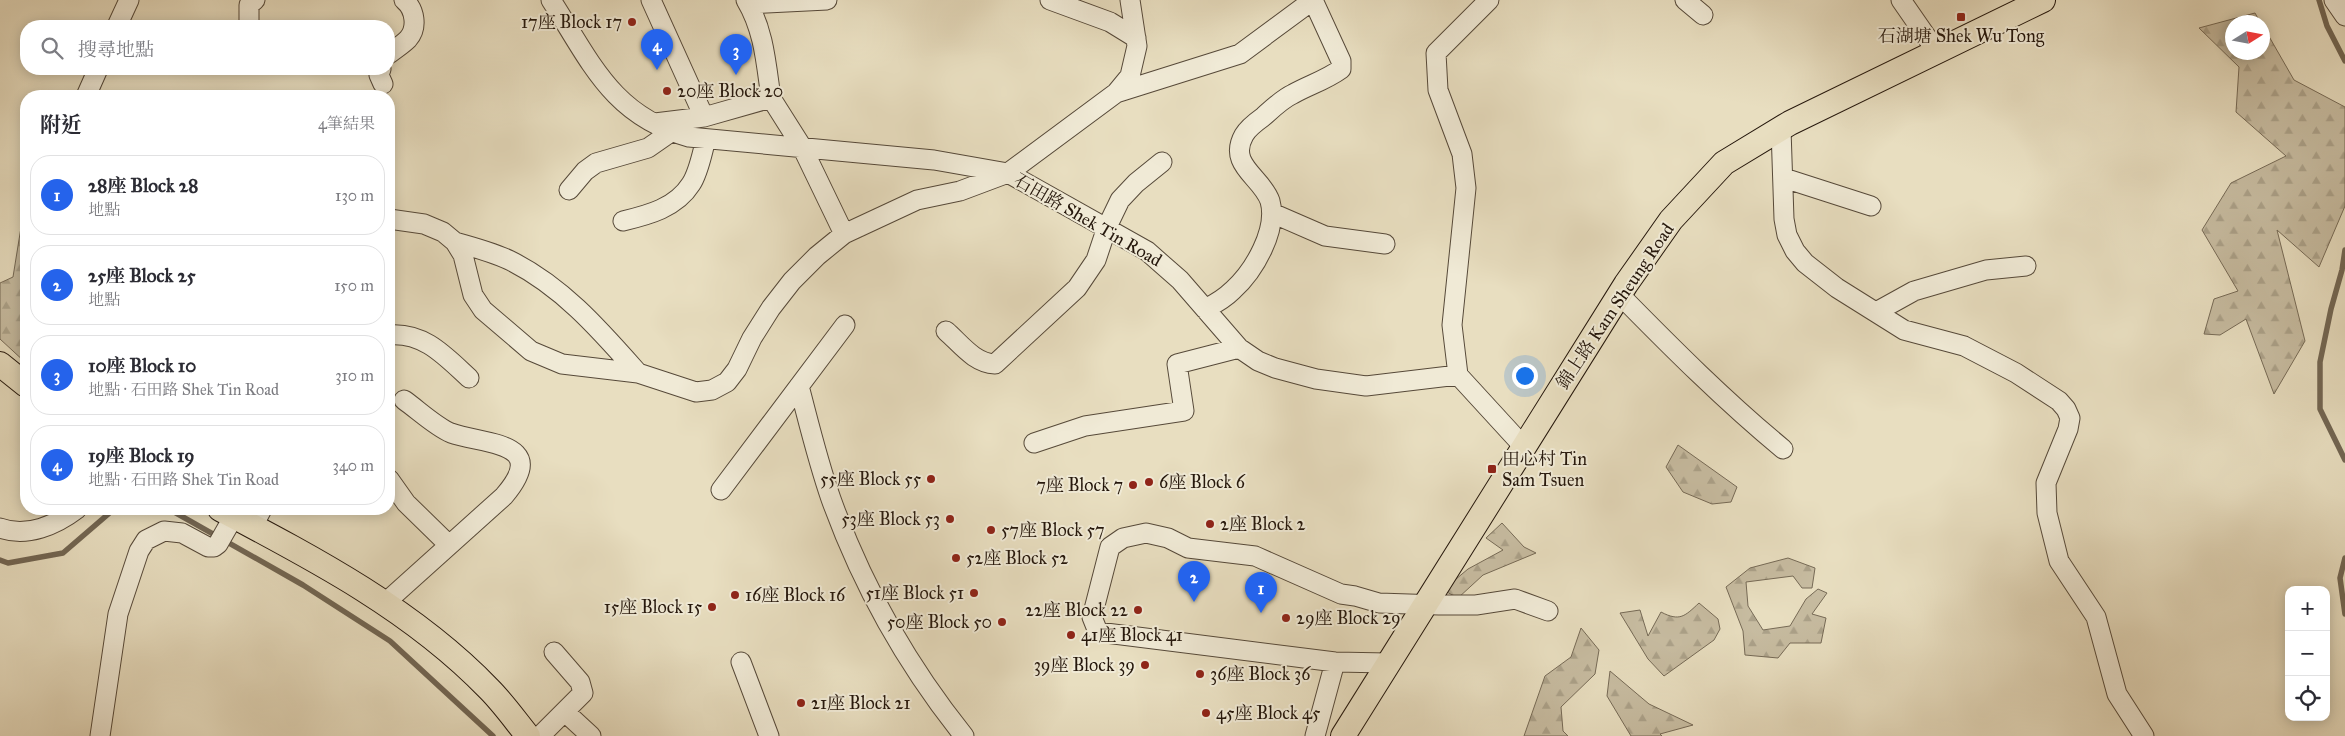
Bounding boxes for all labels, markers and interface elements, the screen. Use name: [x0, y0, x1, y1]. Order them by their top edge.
place label: 17座 Block 17: [521, 11, 622, 33]
marker: 石湖塘 Shek Wu Tong: [1955, 11, 1967, 23]
north arrow: [2225, 15, 2270, 60]
marker: 17座 Block 17: [626, 16, 638, 28]
search box: [20, 20, 395, 75]
place label: 石湖塘 Shek Wu Tong: [1878, 25, 2045, 48]
pin: 4: [641, 29, 673, 70]
icon: search: [38, 34, 66, 62]
pin: 3: [720, 34, 752, 75]
text: 搜尋地點: [78, 38, 154, 61]
place label: 20座 Block 20: [677, 80, 783, 102]
marker: 20座 Block 20: [661, 85, 673, 97]
text: 附近: [40, 112, 82, 138]
text: 4筆結果: [318, 114, 375, 133]
street label: 石田路 Shek Tin Road: [1010, 169, 1166, 271]
text: 28座 Block 28: [88, 174, 198, 197]
text: 1: [54, 186, 60, 205]
text: 130 m: [335, 186, 374, 205]
text: 地點: [88, 200, 120, 219]
street label: 錦上路 Kam Sheung Road: [1551, 219, 1679, 394]
text: 25座 Block 25: [88, 264, 196, 287]
text: 2: [53, 276, 61, 295]
text: 150 m: [334, 276, 374, 295]
text: 地點: [88, 290, 120, 309]
text: 10座 Block 10: [88, 354, 196, 377]
your location: [1512, 363, 1538, 389]
text: 3: [54, 366, 60, 385]
text: 310 m: [335, 366, 374, 385]
text: 地點 · 石田路 Shek Tin Road: [88, 380, 279, 399]
text: 19座 Block 19: [88, 444, 195, 467]
place label: 田心村 Tin Sam Tsuen: [1502, 448, 1587, 491]
text: 4: [53, 456, 61, 475]
text: 340 m: [332, 456, 374, 475]
marker: 田心村 Tin Sam Tsuen: [1486, 463, 1498, 475]
place label: 55座 Block 55: [820, 468, 922, 490]
text: 地點 · 石田路 Shek Tin Road: [88, 470, 279, 489]
place label: 6座 Block 6: [1159, 471, 1246, 493]
marker: 55座 Block 55: [925, 473, 937, 485]
place label: 7座 Block 7: [1036, 474, 1123, 496]
marker: 6座 Block 6: [1143, 476, 1155, 488]
marker: 7座 Block 7: [1127, 479, 1139, 491]
place label: 53座 Block 53: [841, 508, 940, 530]
marker: 53座 Block 53: [944, 513, 956, 525]
place label: 2座 Block 2: [1220, 513, 1305, 535]
marker: 2座 Block 2: [1204, 518, 1216, 530]
place label: 57座 Block 57: [1001, 519, 1105, 541]
marker: 57座 Block 57: [985, 524, 997, 536]
place label: 52座 Block 52: [966, 547, 1068, 569]
marker: 52座 Block 52: [950, 552, 962, 564]
pin: 2: [1178, 561, 1210, 602]
pin: 1: [1245, 572, 1277, 613]
place label: 51座 Block 51: [865, 582, 964, 604]
place label: 16座 Block 16: [745, 584, 846, 606]
map controls: [2285, 586, 2330, 721]
button: +: [2285, 586, 2330, 631]
marker: 51座 Block 51: [968, 587, 980, 599]
marker: 16座 Block 16: [729, 589, 741, 601]
place label: 15座 Block 15: [604, 596, 703, 618]
place label: 22座 Block 22: [1025, 599, 1128, 621]
marker: 15座 Block 15: [706, 601, 718, 613]
marker: 22座 Block 22: [1132, 604, 1144, 616]
place label: 29座 Block 29: [1296, 607, 1401, 629]
place label: 50座 Block 50: [887, 611, 992, 633]
marker: 29座 Block 29: [1280, 612, 1292, 624]
marker: 50座 Block 50: [996, 616, 1008, 628]
place label: 41座 Block 41: [1081, 624, 1183, 646]
marker: 41座 Block 41: [1065, 629, 1077, 641]
button: −: [2285, 631, 2330, 676]
place label: 39座 Block 39: [1034, 654, 1135, 676]
marker: 39座 Block 39: [1139, 659, 1151, 671]
place label: 36座 Block 36: [1210, 663, 1311, 685]
marker: 36座 Block 36: [1194, 668, 1206, 680]
button: locate: [2285, 676, 2330, 721]
place label: 21座 Block 21: [811, 692, 911, 714]
marker: 21座 Block 21: [795, 697, 807, 709]
place label: 45座 Block 45: [1216, 702, 1321, 724]
marker: 45座 Block 45: [1200, 707, 1212, 719]

